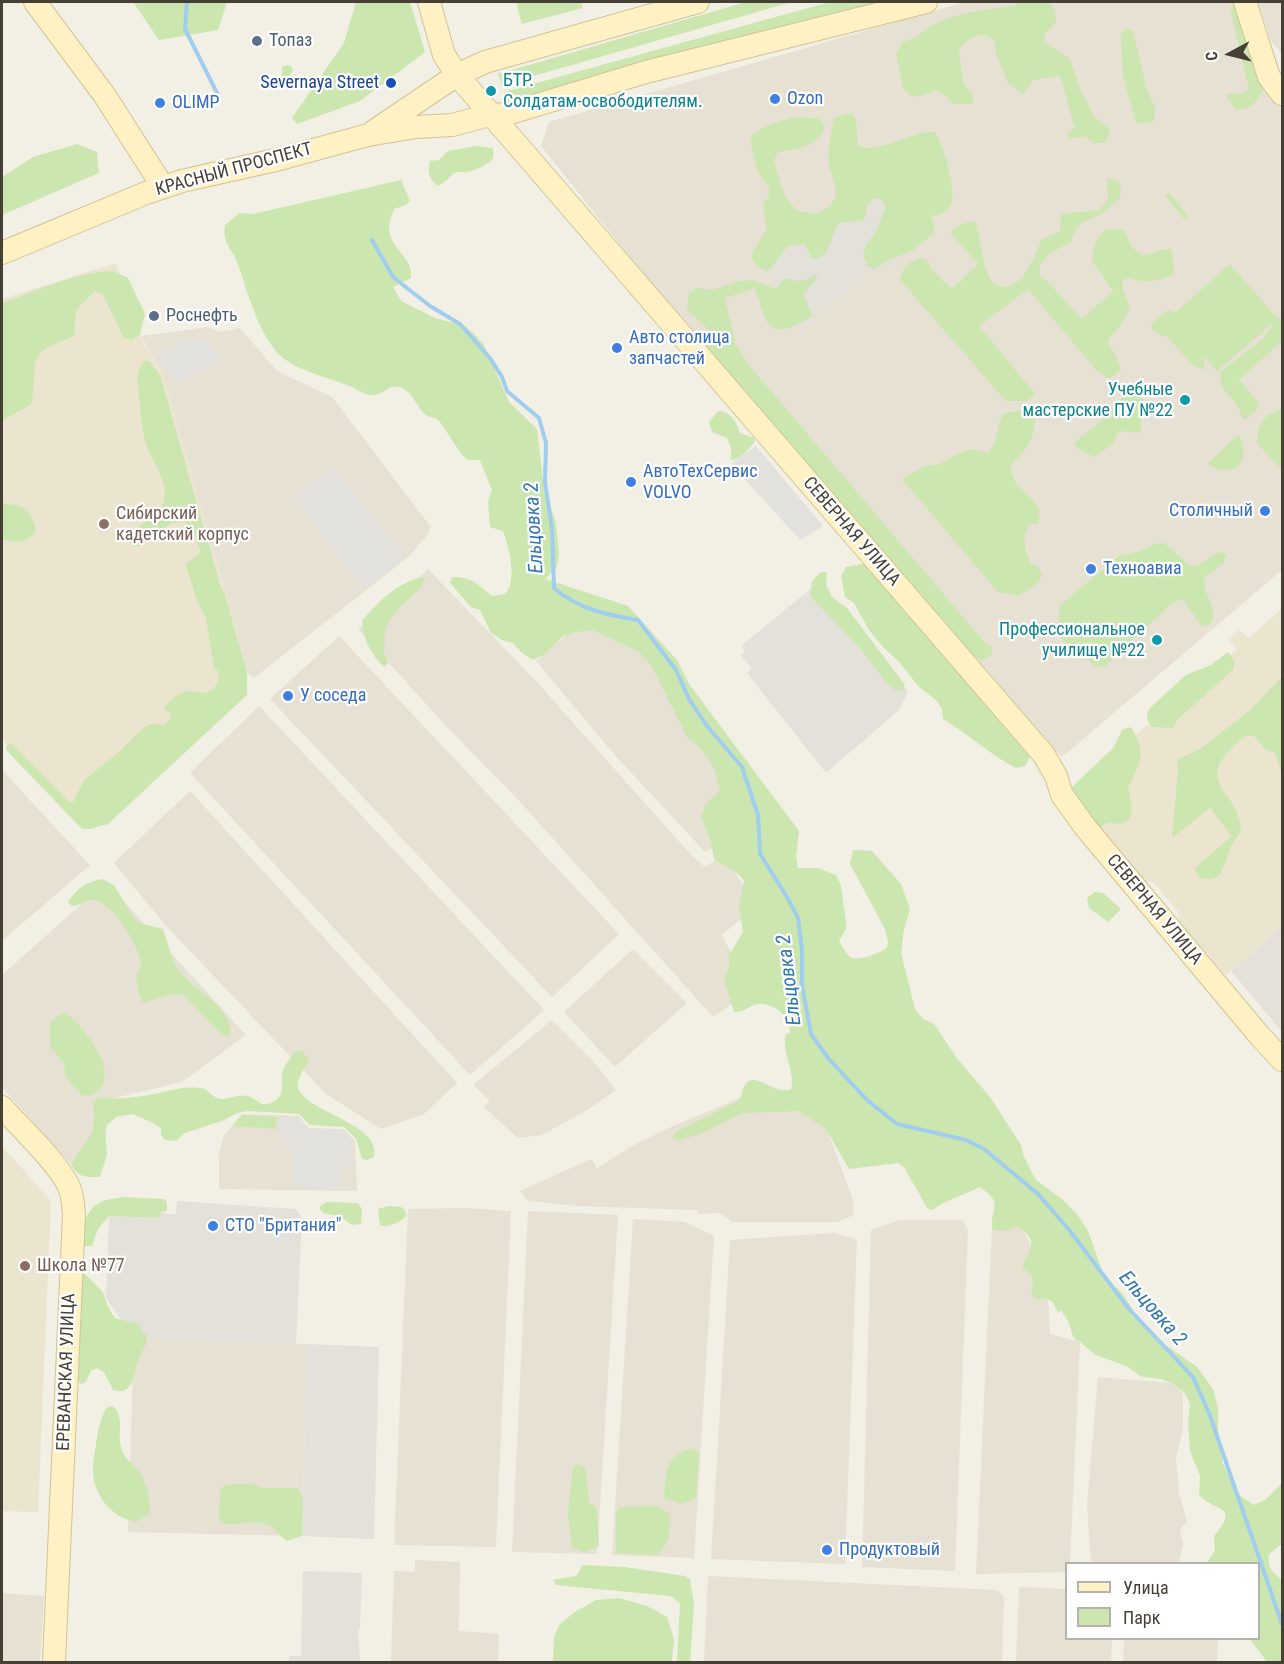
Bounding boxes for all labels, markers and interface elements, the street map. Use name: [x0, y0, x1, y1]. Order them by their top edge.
north arrow: [1200, 24, 1260, 84]
place label: Топаз: [269, 30, 312, 52]
marker: Топаз: [250, 34, 264, 48]
text: С: [1202, 51, 1222, 62]
place label: БТР. Солдатам-освободителям.: [503, 70, 703, 112]
place label: Severnaya Street: [260, 72, 379, 94]
marker: Severnaya Street: [384, 76, 398, 90]
marker: БТР. Солдатам-освободителям.: [484, 84, 498, 98]
place label: Ozon: [787, 88, 823, 110]
place label: OLIMP: [172, 92, 219, 114]
marker: Ozon: [768, 92, 782, 106]
marker: OLIMP: [153, 96, 167, 110]
street label: КРАСНЫЙ ПРОСПЕКТ: [153, 139, 315, 201]
place label: Роснефть: [166, 305, 238, 327]
marker: Роснефть: [147, 309, 161, 323]
place label: Авто столица запчастей: [629, 327, 730, 370]
marker: Авто столица запчастей: [610, 341, 624, 355]
place label: Учебные мастерские ПУ №22: [1023, 379, 1173, 422]
marker: Учебные мастерские ПУ №22: [1178, 393, 1192, 407]
place label: АвтоТехСервис VOLVO: [643, 461, 758, 504]
street label: СЕВЕРНАЯ УЛИЦА: [798, 473, 904, 591]
marker: АвтоТехСервис VOLVO: [624, 475, 638, 489]
water label: Ельцовка 2: [521, 482, 549, 574]
place label: Столичный: [1169, 500, 1253, 522]
place label: Сибирский кадетский корпус: [116, 503, 249, 546]
marker: Столичный: [1258, 504, 1272, 518]
marker: Сибирский кадетский корпус: [97, 517, 111, 531]
place label: Техноавиа: [1103, 558, 1182, 580]
marker: Техноавиа: [1084, 562, 1098, 576]
place label: Профессиональное училище №22: [999, 619, 1145, 662]
marker: Профессиональное училище №22: [1150, 633, 1164, 647]
place label: У соседа: [300, 685, 366, 707]
marker: У соседа: [281, 689, 295, 703]
street label: СЕВЕРНАЯ УЛИЦА: [1102, 850, 1206, 970]
water label: Ельцовка 2: [773, 933, 807, 1027]
place label: СТО "Британия": [225, 1215, 342, 1237]
marker: СТО "Британия": [206, 1219, 220, 1233]
place label: Школа №77: [37, 1255, 125, 1277]
marker: Школа №77: [18, 1259, 32, 1273]
water label: Ельцовка 2: [1113, 1267, 1191, 1351]
street label: ЕРЕВАНСКАЯ УЛИЦА: [53, 1293, 81, 1451]
place label: Продуктовый: [839, 1539, 940, 1561]
marker: Продуктовый: [820, 1543, 834, 1557]
legend: [1065, 1562, 1260, 1640]
text: Улица: [1123, 1577, 1169, 1598]
text: Парк: [1123, 1607, 1160, 1628]

